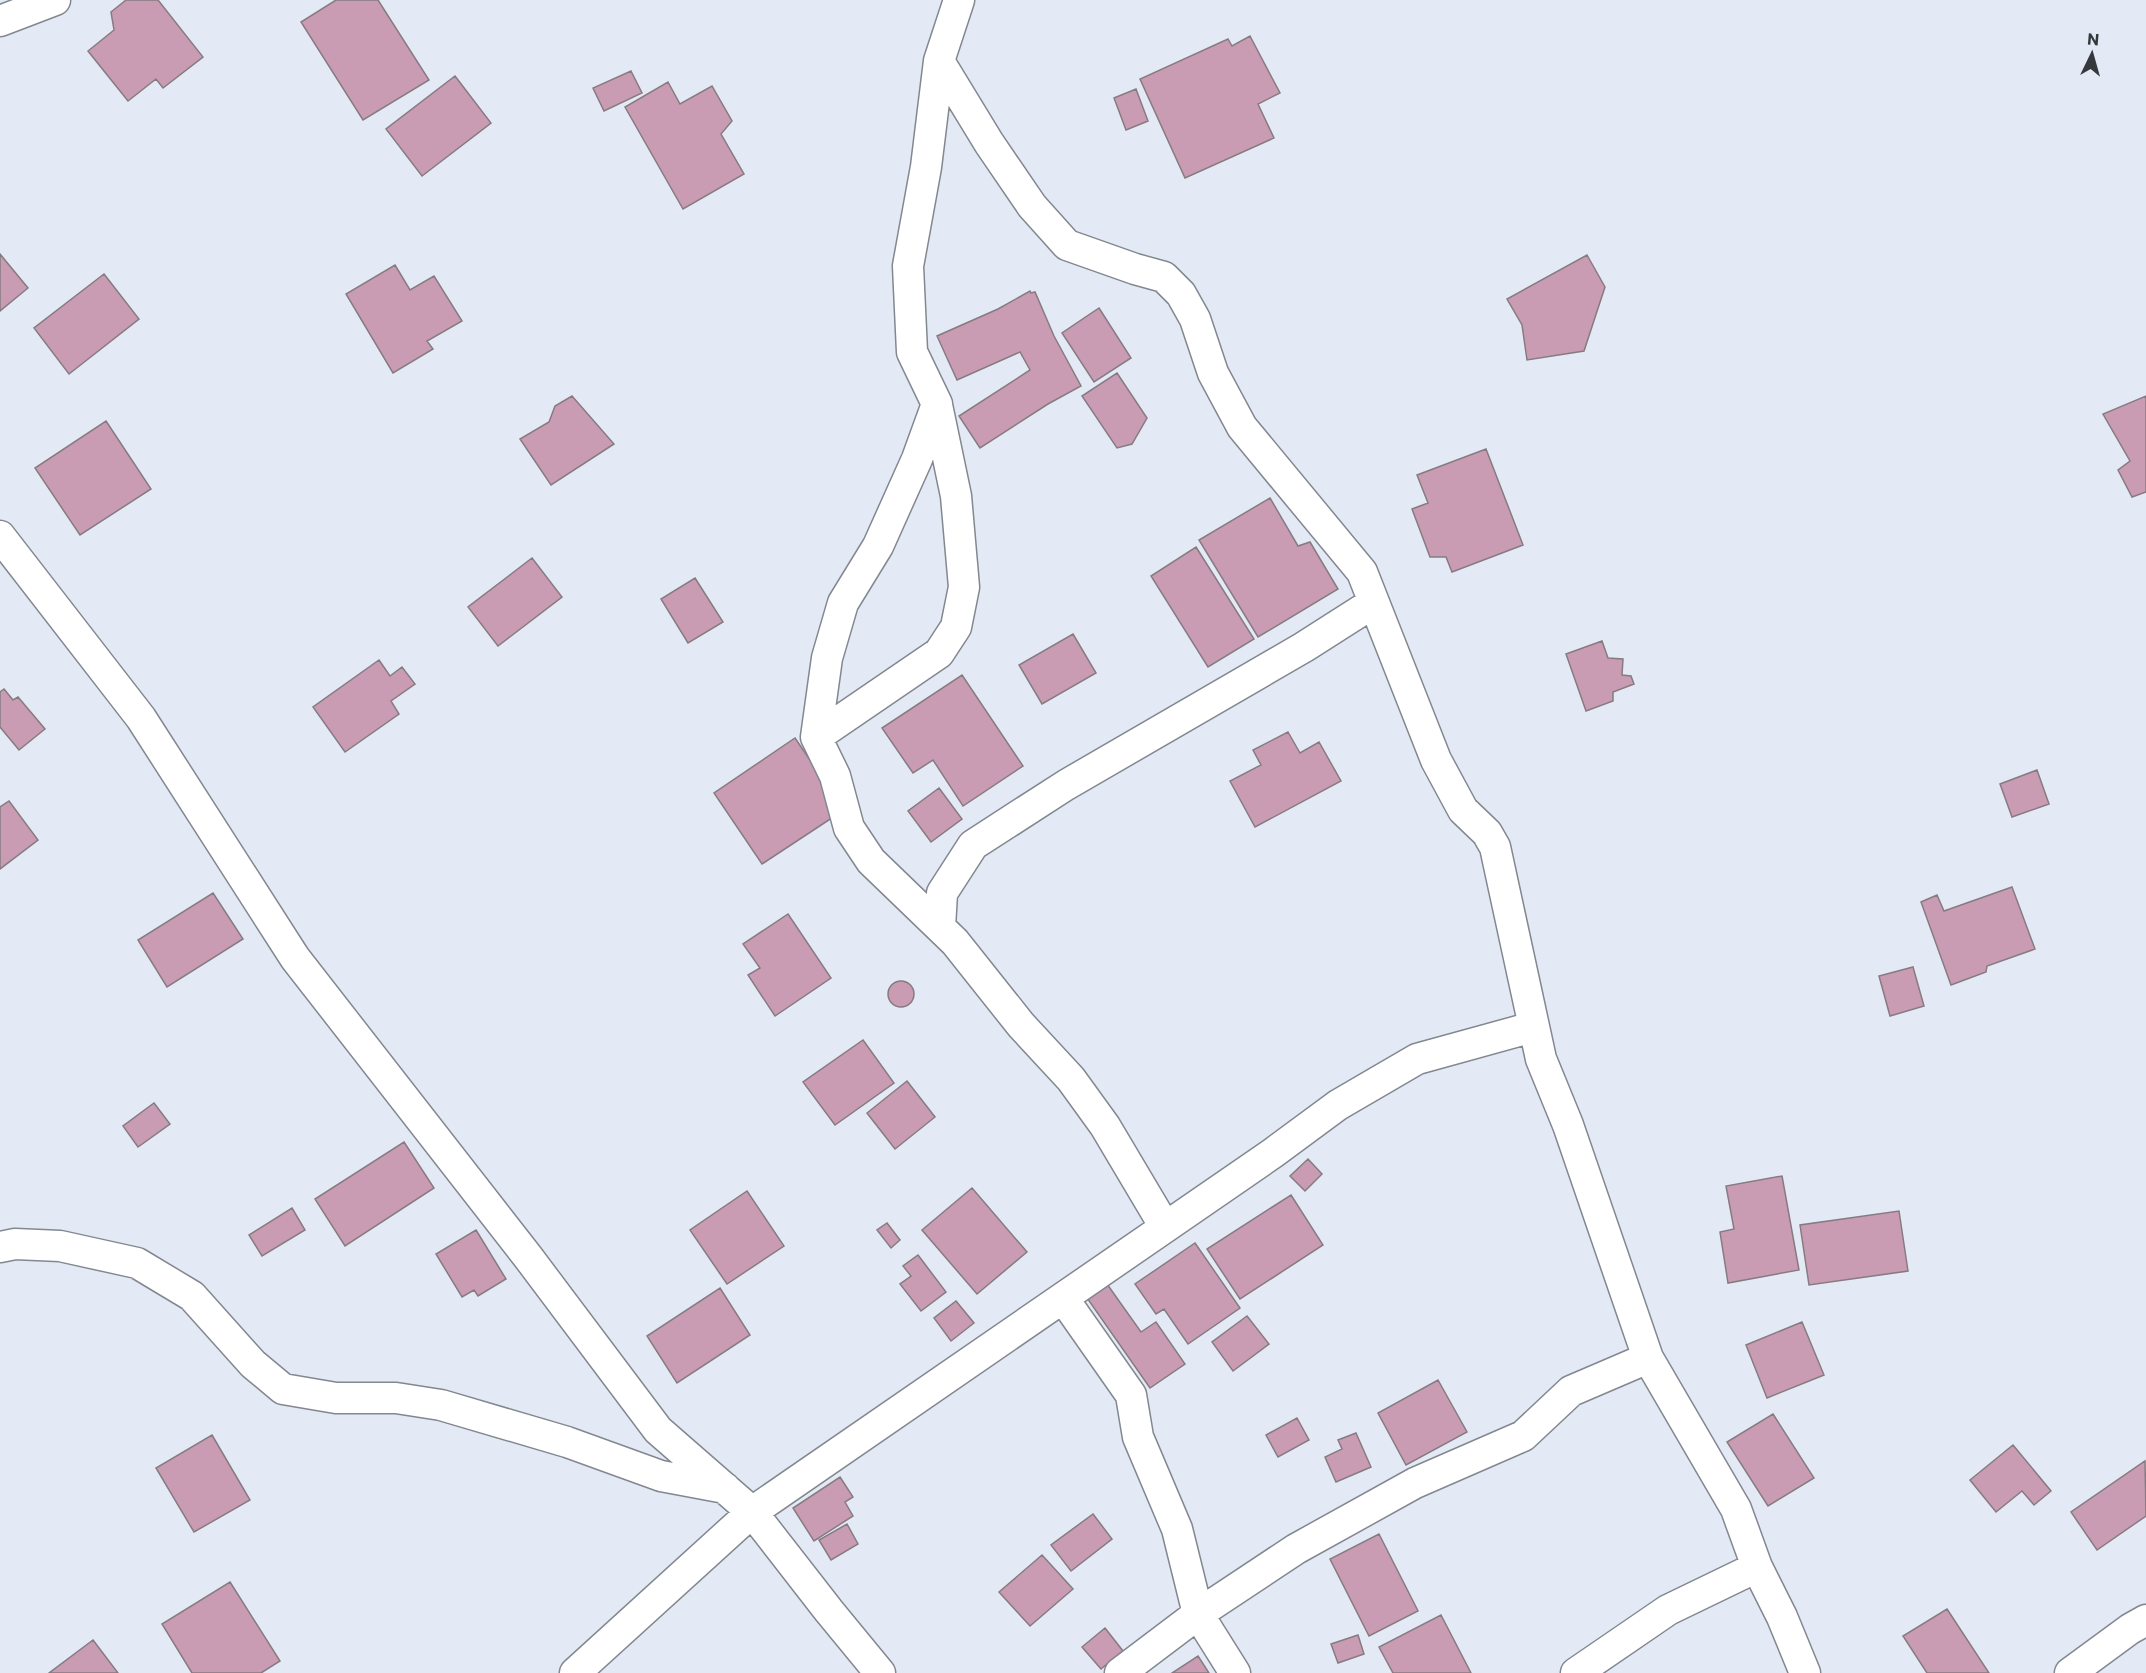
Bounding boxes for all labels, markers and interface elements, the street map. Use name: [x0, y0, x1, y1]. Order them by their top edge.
north arrow: [2062, 24, 2122, 84]
text: N: [2087, 29, 2100, 49]

